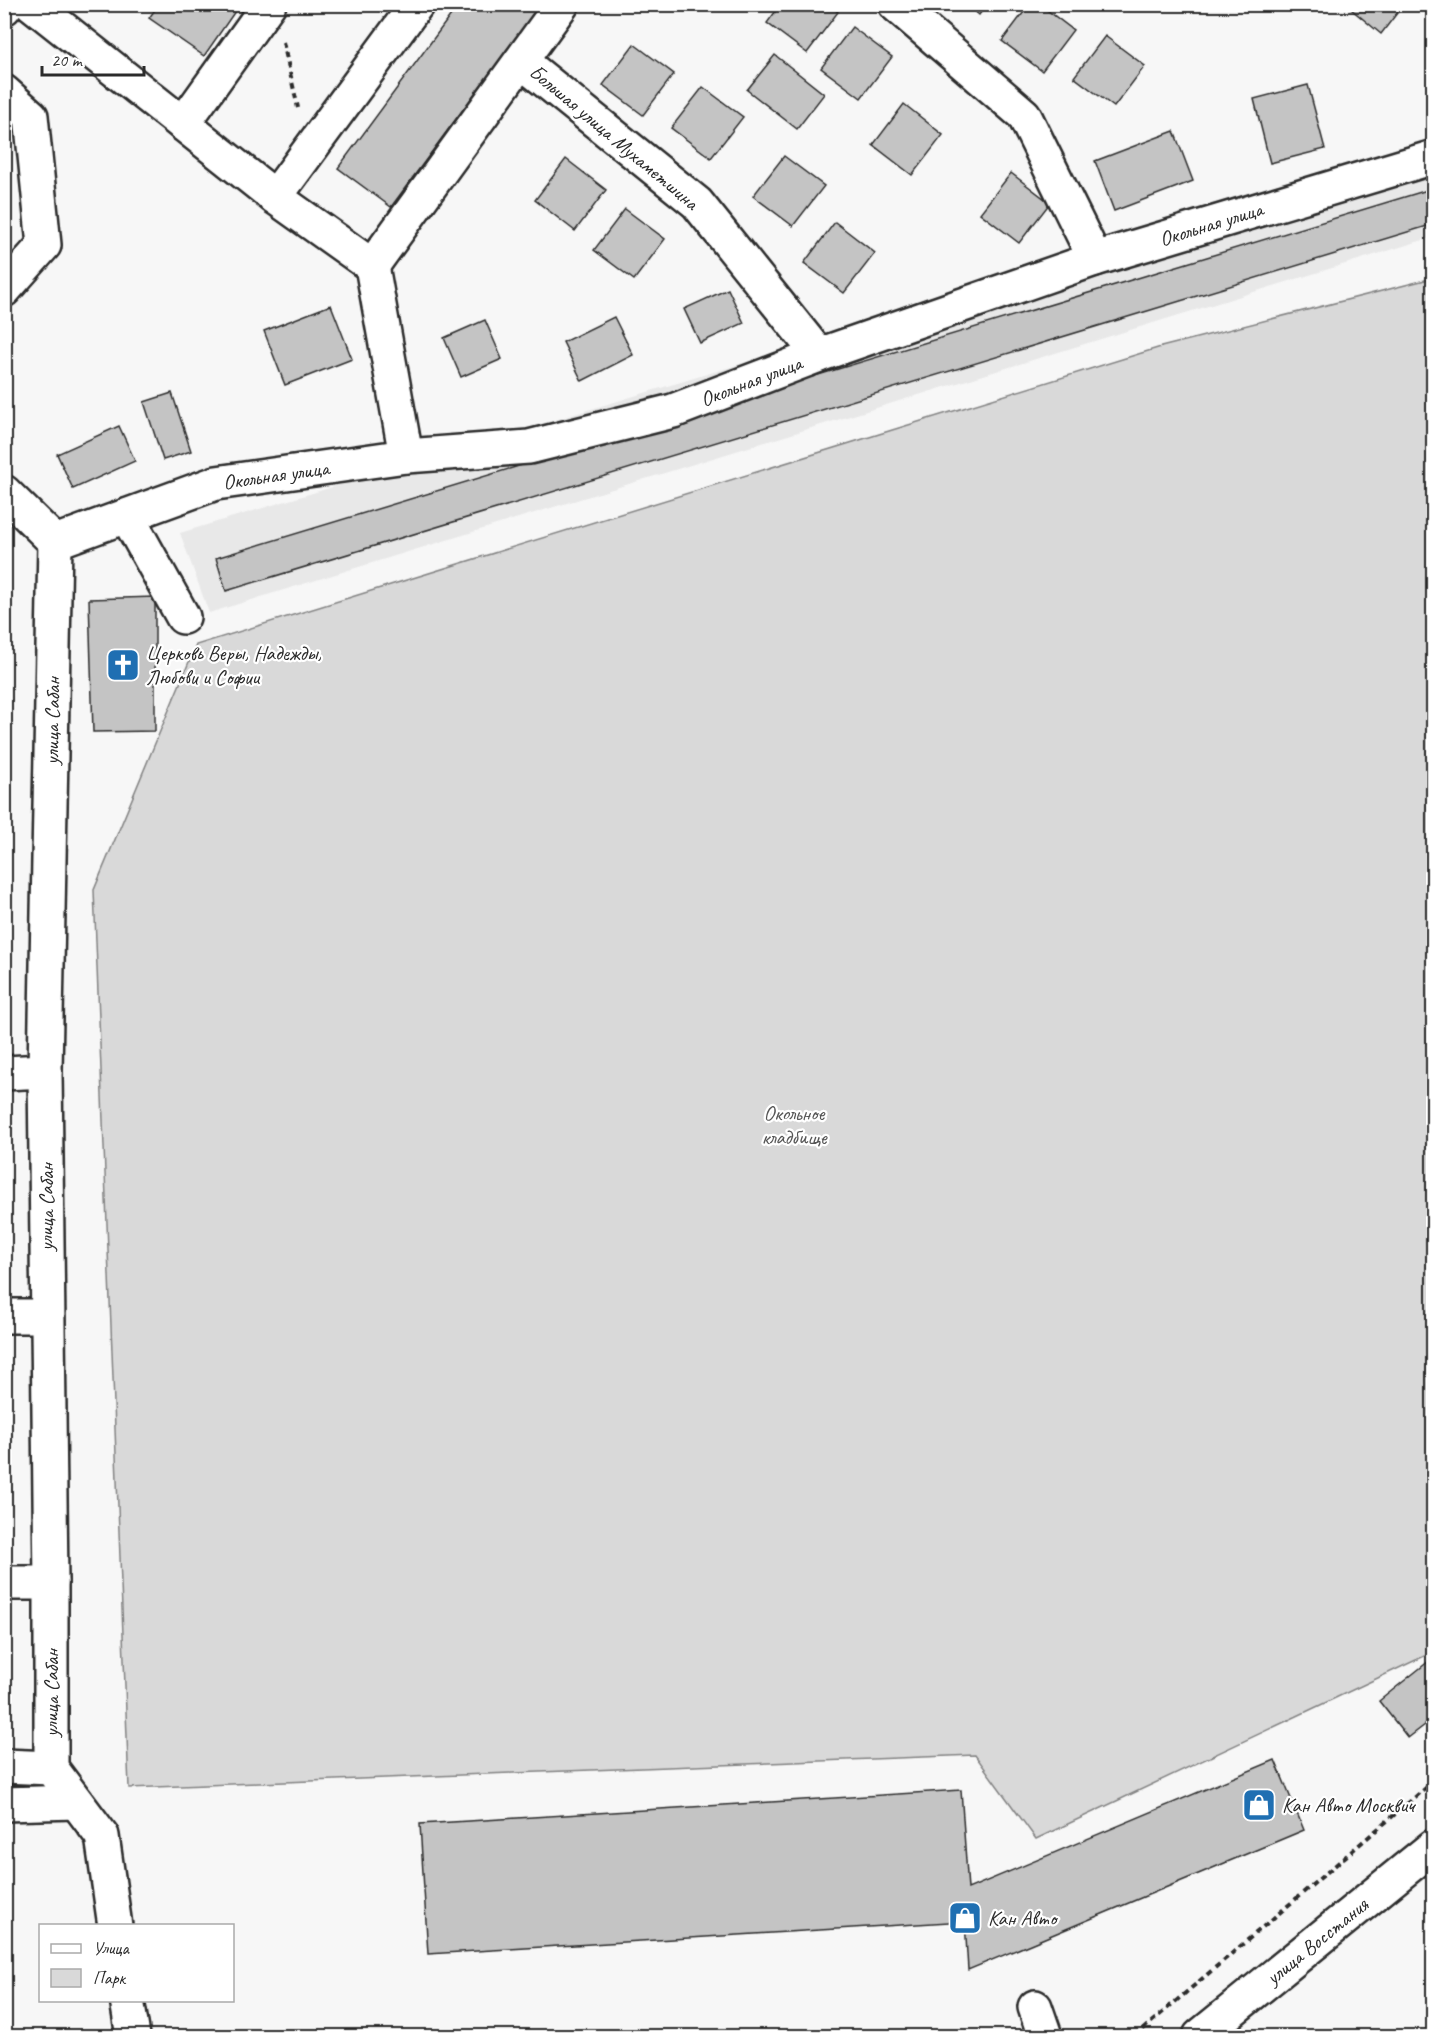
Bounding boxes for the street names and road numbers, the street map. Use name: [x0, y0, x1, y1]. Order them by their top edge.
street label: Большая улица Мухаметшина: [524, 59, 705, 216]
street label: Окольная улица: [1156, 195, 1268, 252]
street label: Окольная улица: [697, 349, 808, 412]
street label: Окольная улица: [221, 454, 333, 495]
street label: улица Сабан: [38, 675, 66, 767]
street label: улица Сабан: [33, 1162, 59, 1253]
street label: улица Сабан: [38, 1648, 64, 1739]
street label: улица Восстания: [1259, 1891, 1375, 1991]

